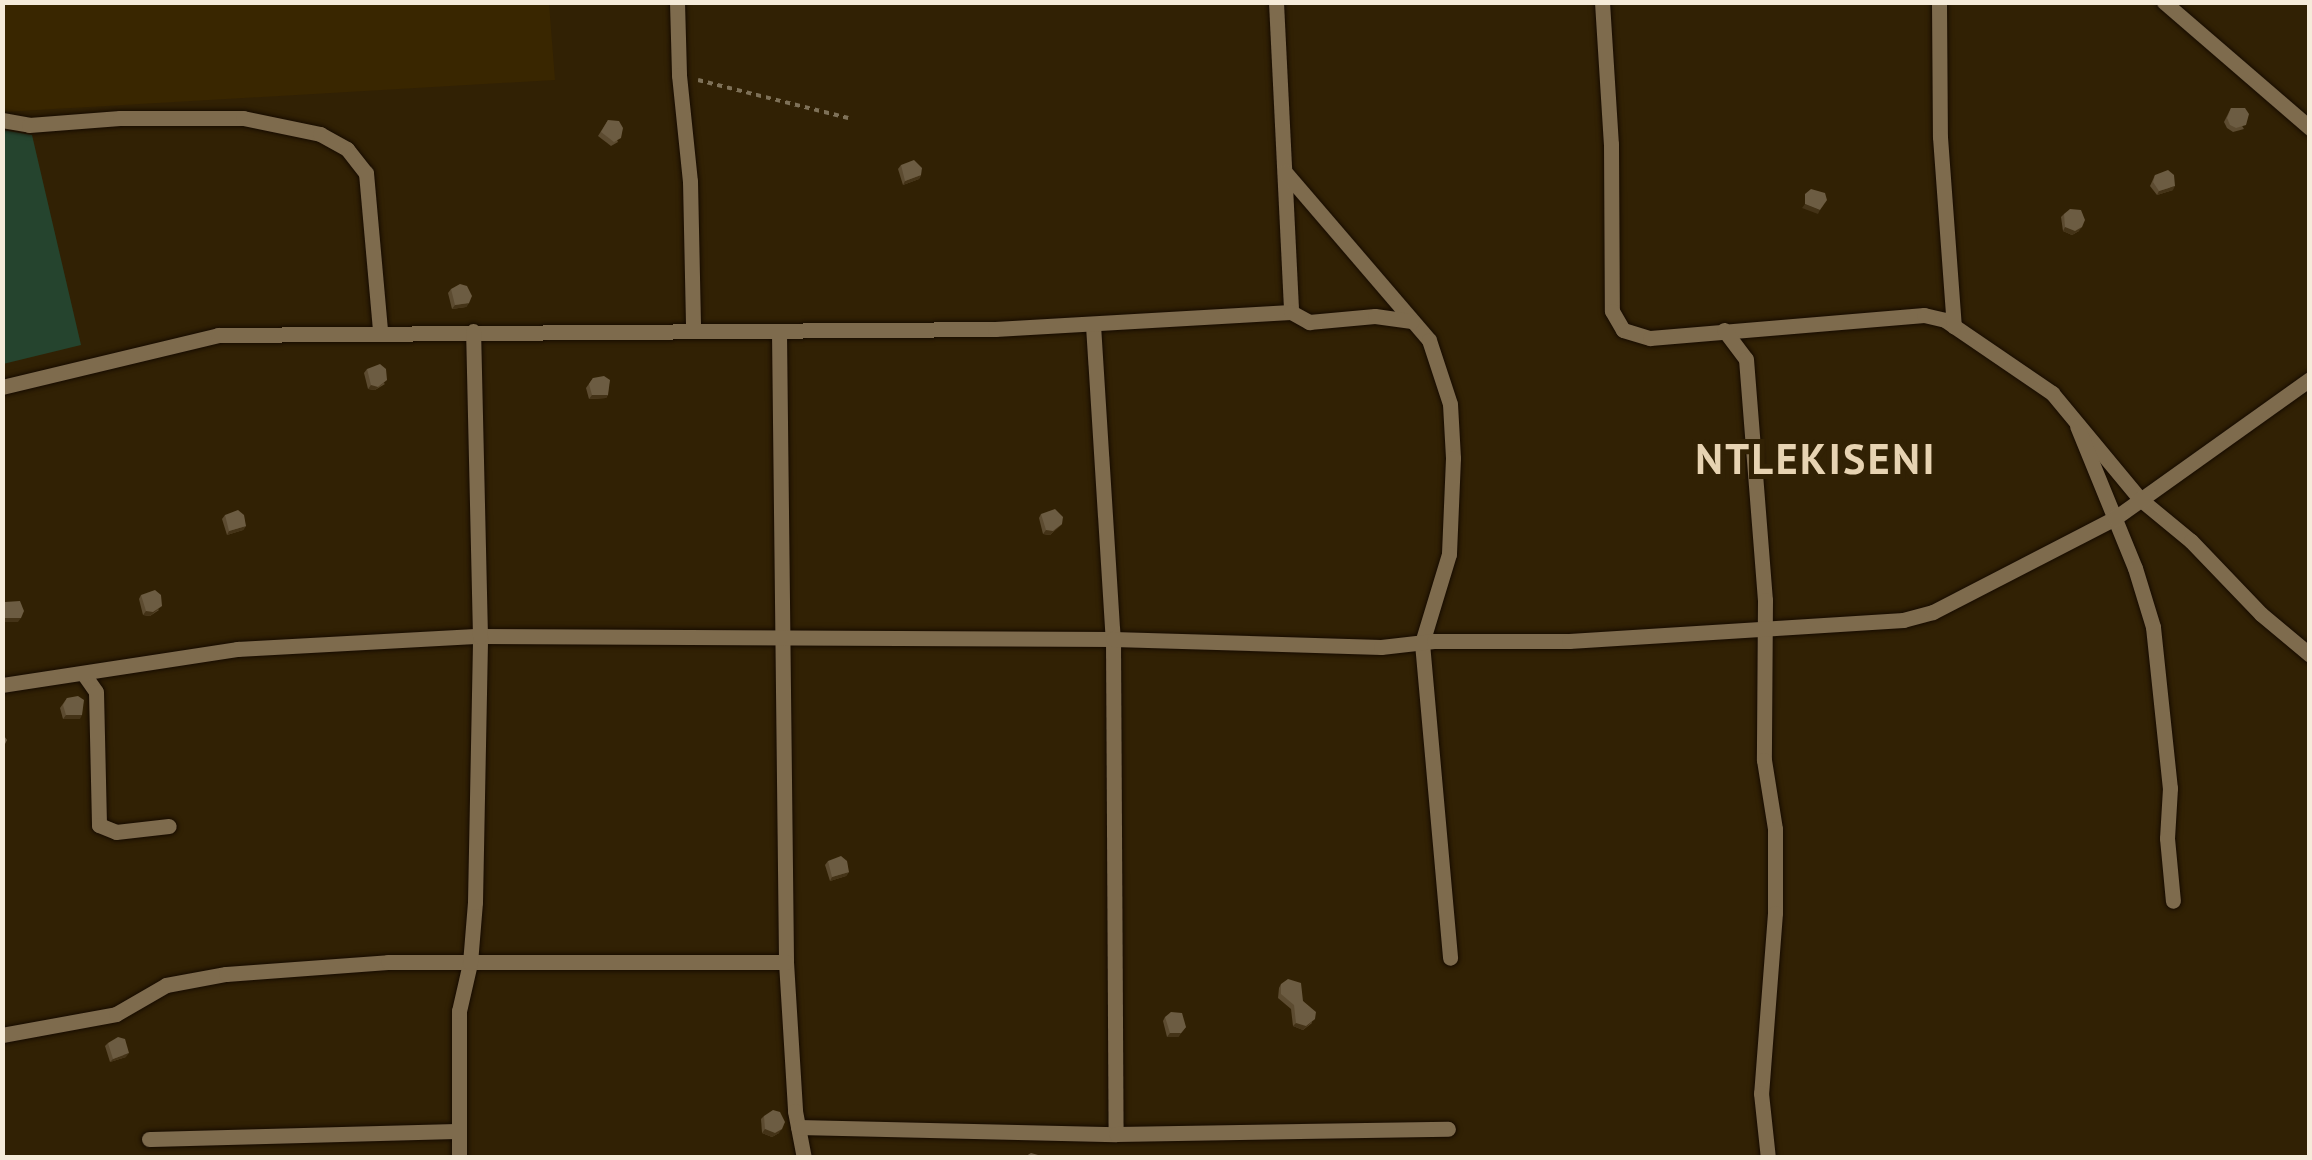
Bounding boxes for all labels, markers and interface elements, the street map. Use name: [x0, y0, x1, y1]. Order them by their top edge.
district label: NTLEKISENI: [1695, 434, 1937, 484]

